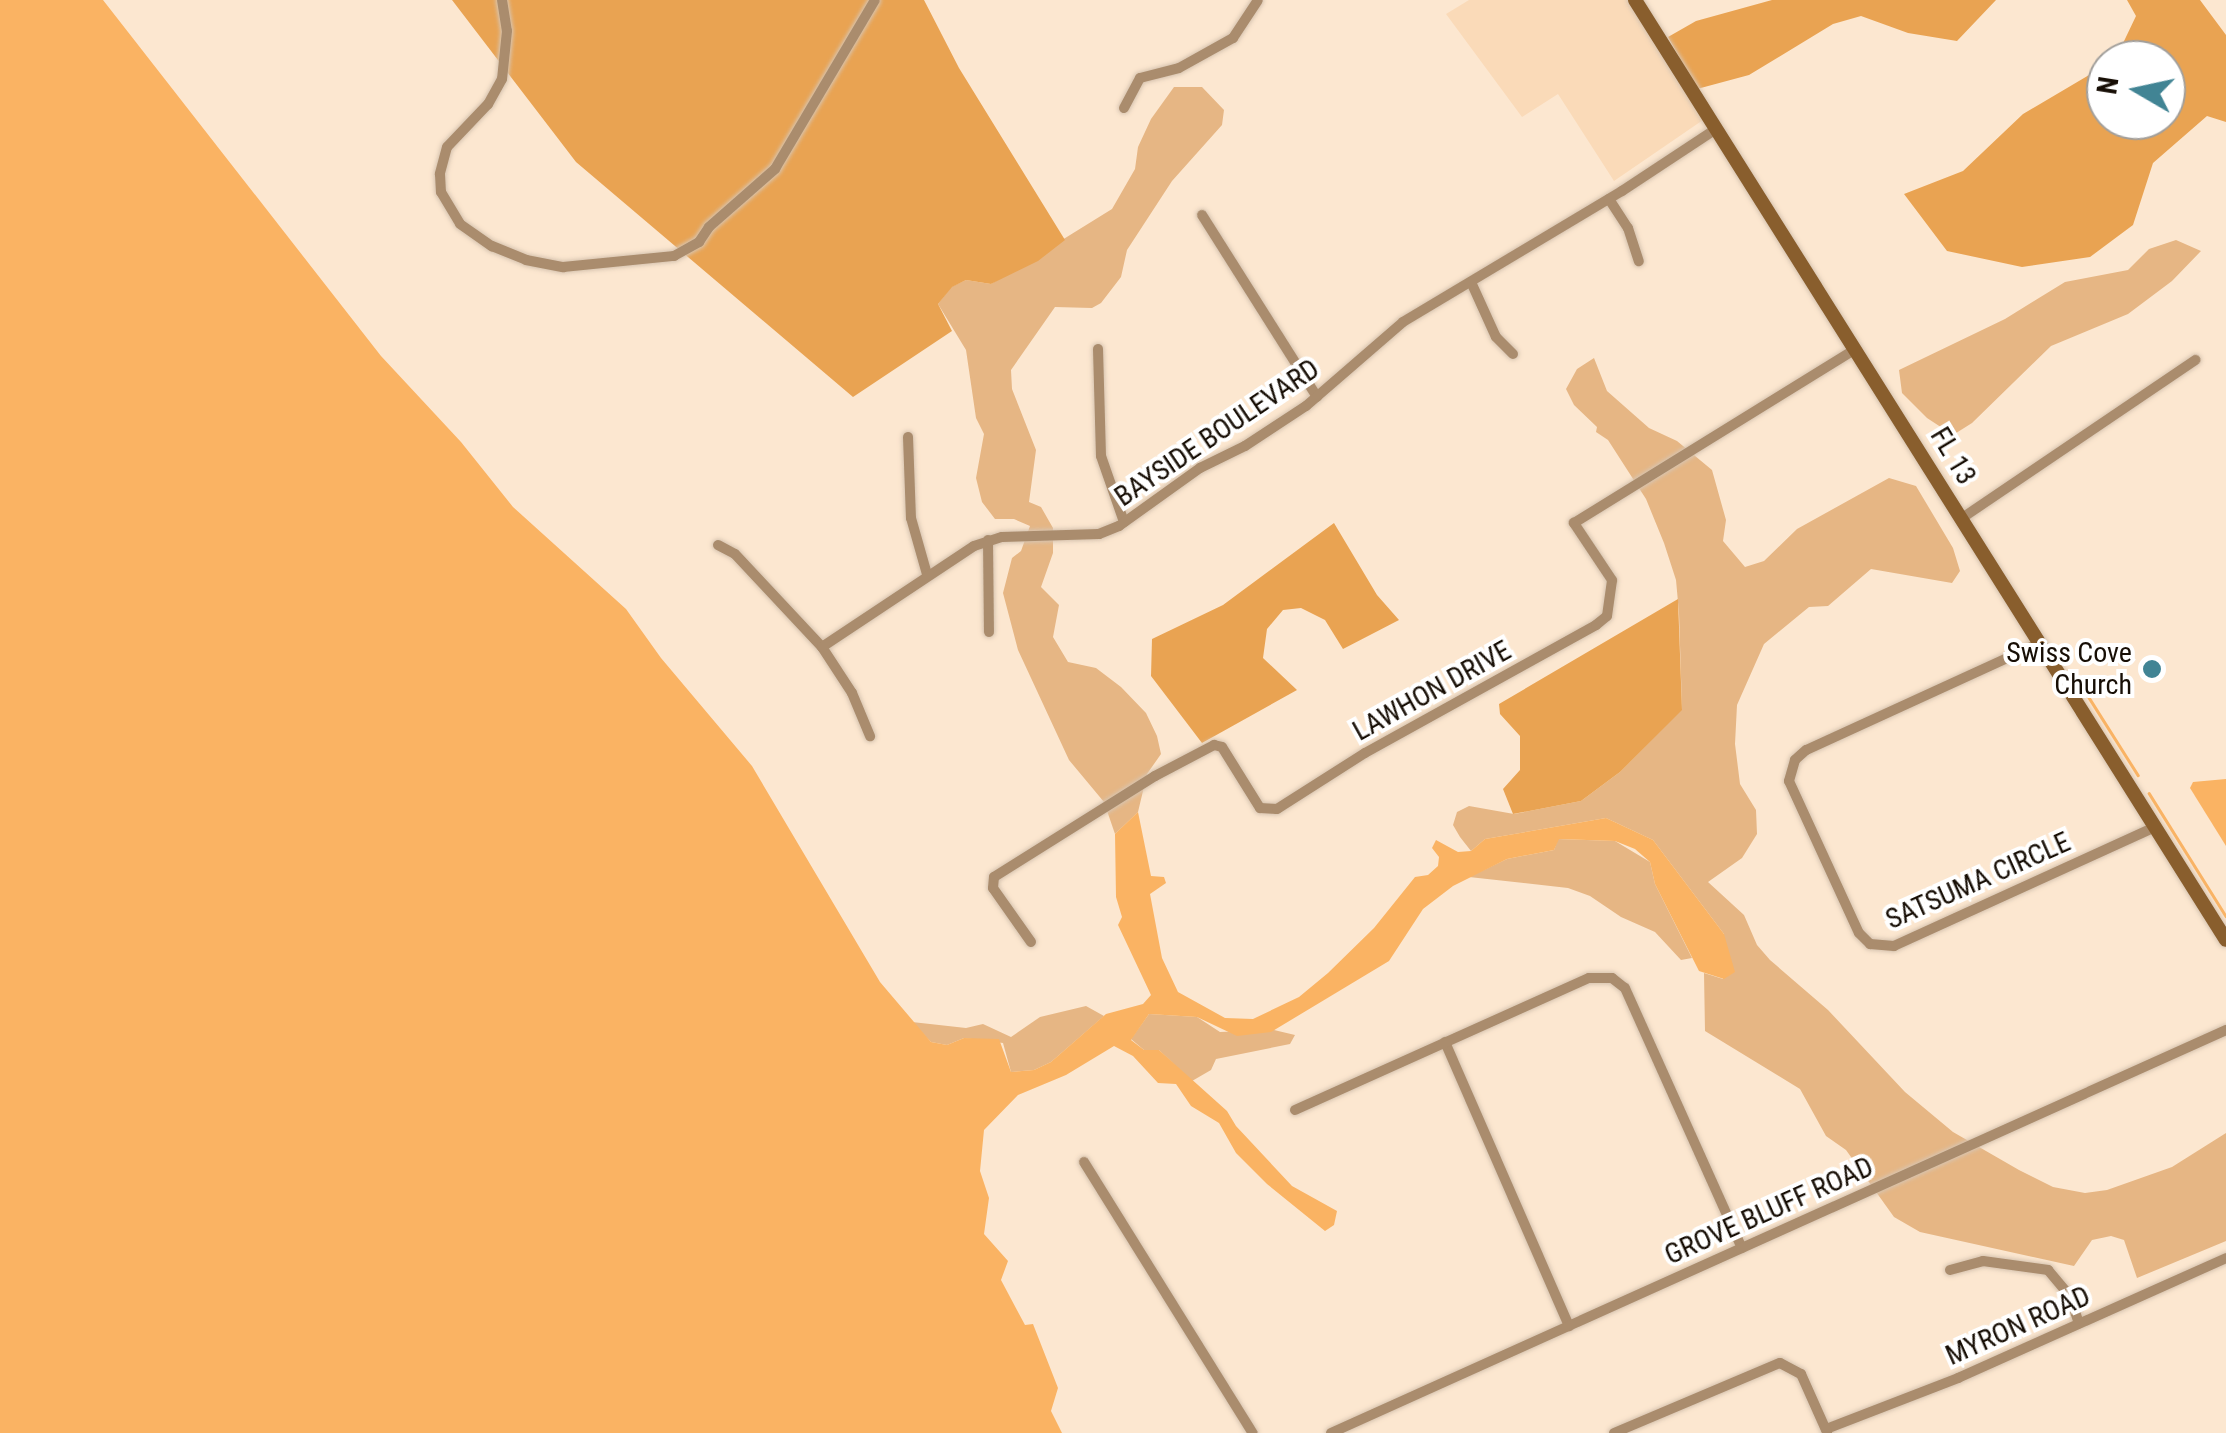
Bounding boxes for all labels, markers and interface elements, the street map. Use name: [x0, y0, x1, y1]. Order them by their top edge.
north arrow: [2086, 40, 2186, 140]
text: N: [2090, 74, 2125, 97]
street label: BAYSIDE BOULEVARD: [1108, 352, 1326, 514]
street label: FL 13: [1923, 421, 1983, 491]
street label: LAWHON DRIVE: [1347, 634, 1517, 748]
place label: Swiss Cove Church: [2006, 636, 2132, 702]
marker: Swiss Cove Church: [2141, 658, 2163, 680]
street label: SATSUMA CIRCLE: [1881, 825, 2075, 937]
street label: GROVE BLUFF ROAD: [1660, 1150, 1878, 1272]
street label: MYRON ROAD: [1941, 1279, 2095, 1373]

